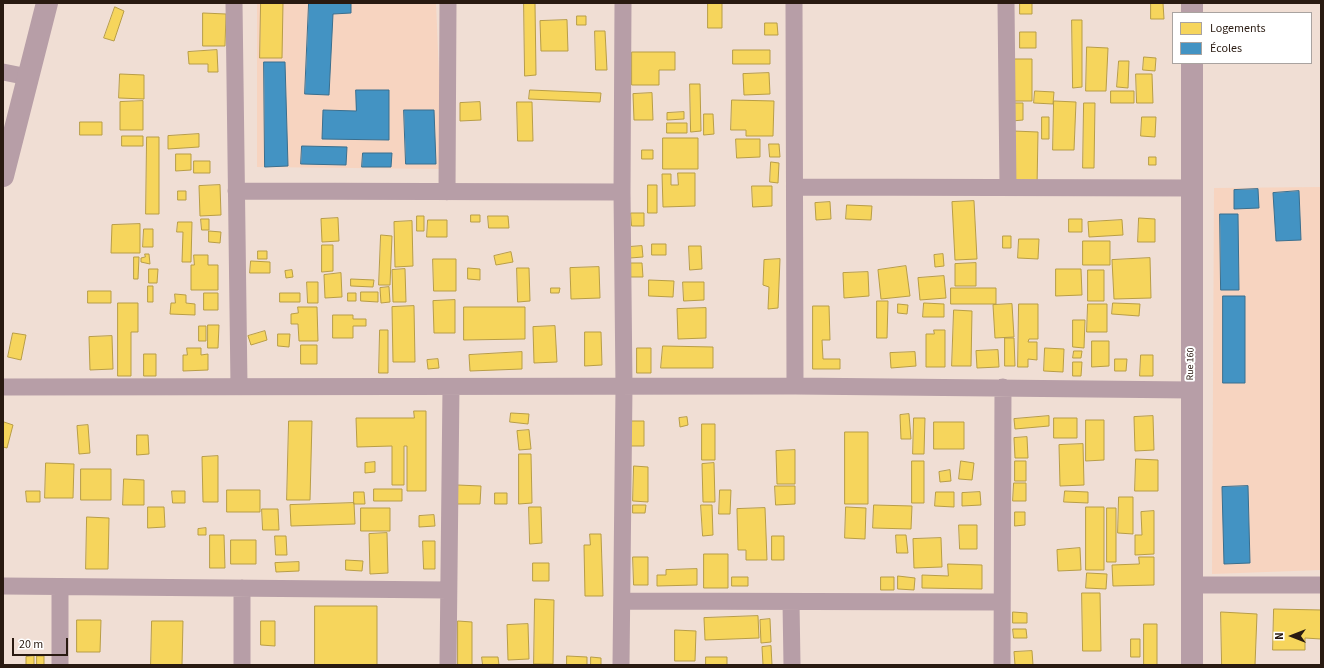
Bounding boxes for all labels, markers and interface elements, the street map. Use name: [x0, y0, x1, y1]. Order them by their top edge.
legend: [1172, 12, 1312, 64]
text: Logements: [1210, 20, 1265, 37]
text: Écoles: [1210, 40, 1242, 57]
street label: Rue 160: [1185, 347, 1197, 381]
north arrow: [1272, 616, 1312, 656]
scale bar: [14, 630, 70, 656]
text: N: [1272, 632, 1287, 640]
text: 20 m: [19, 636, 43, 653]

